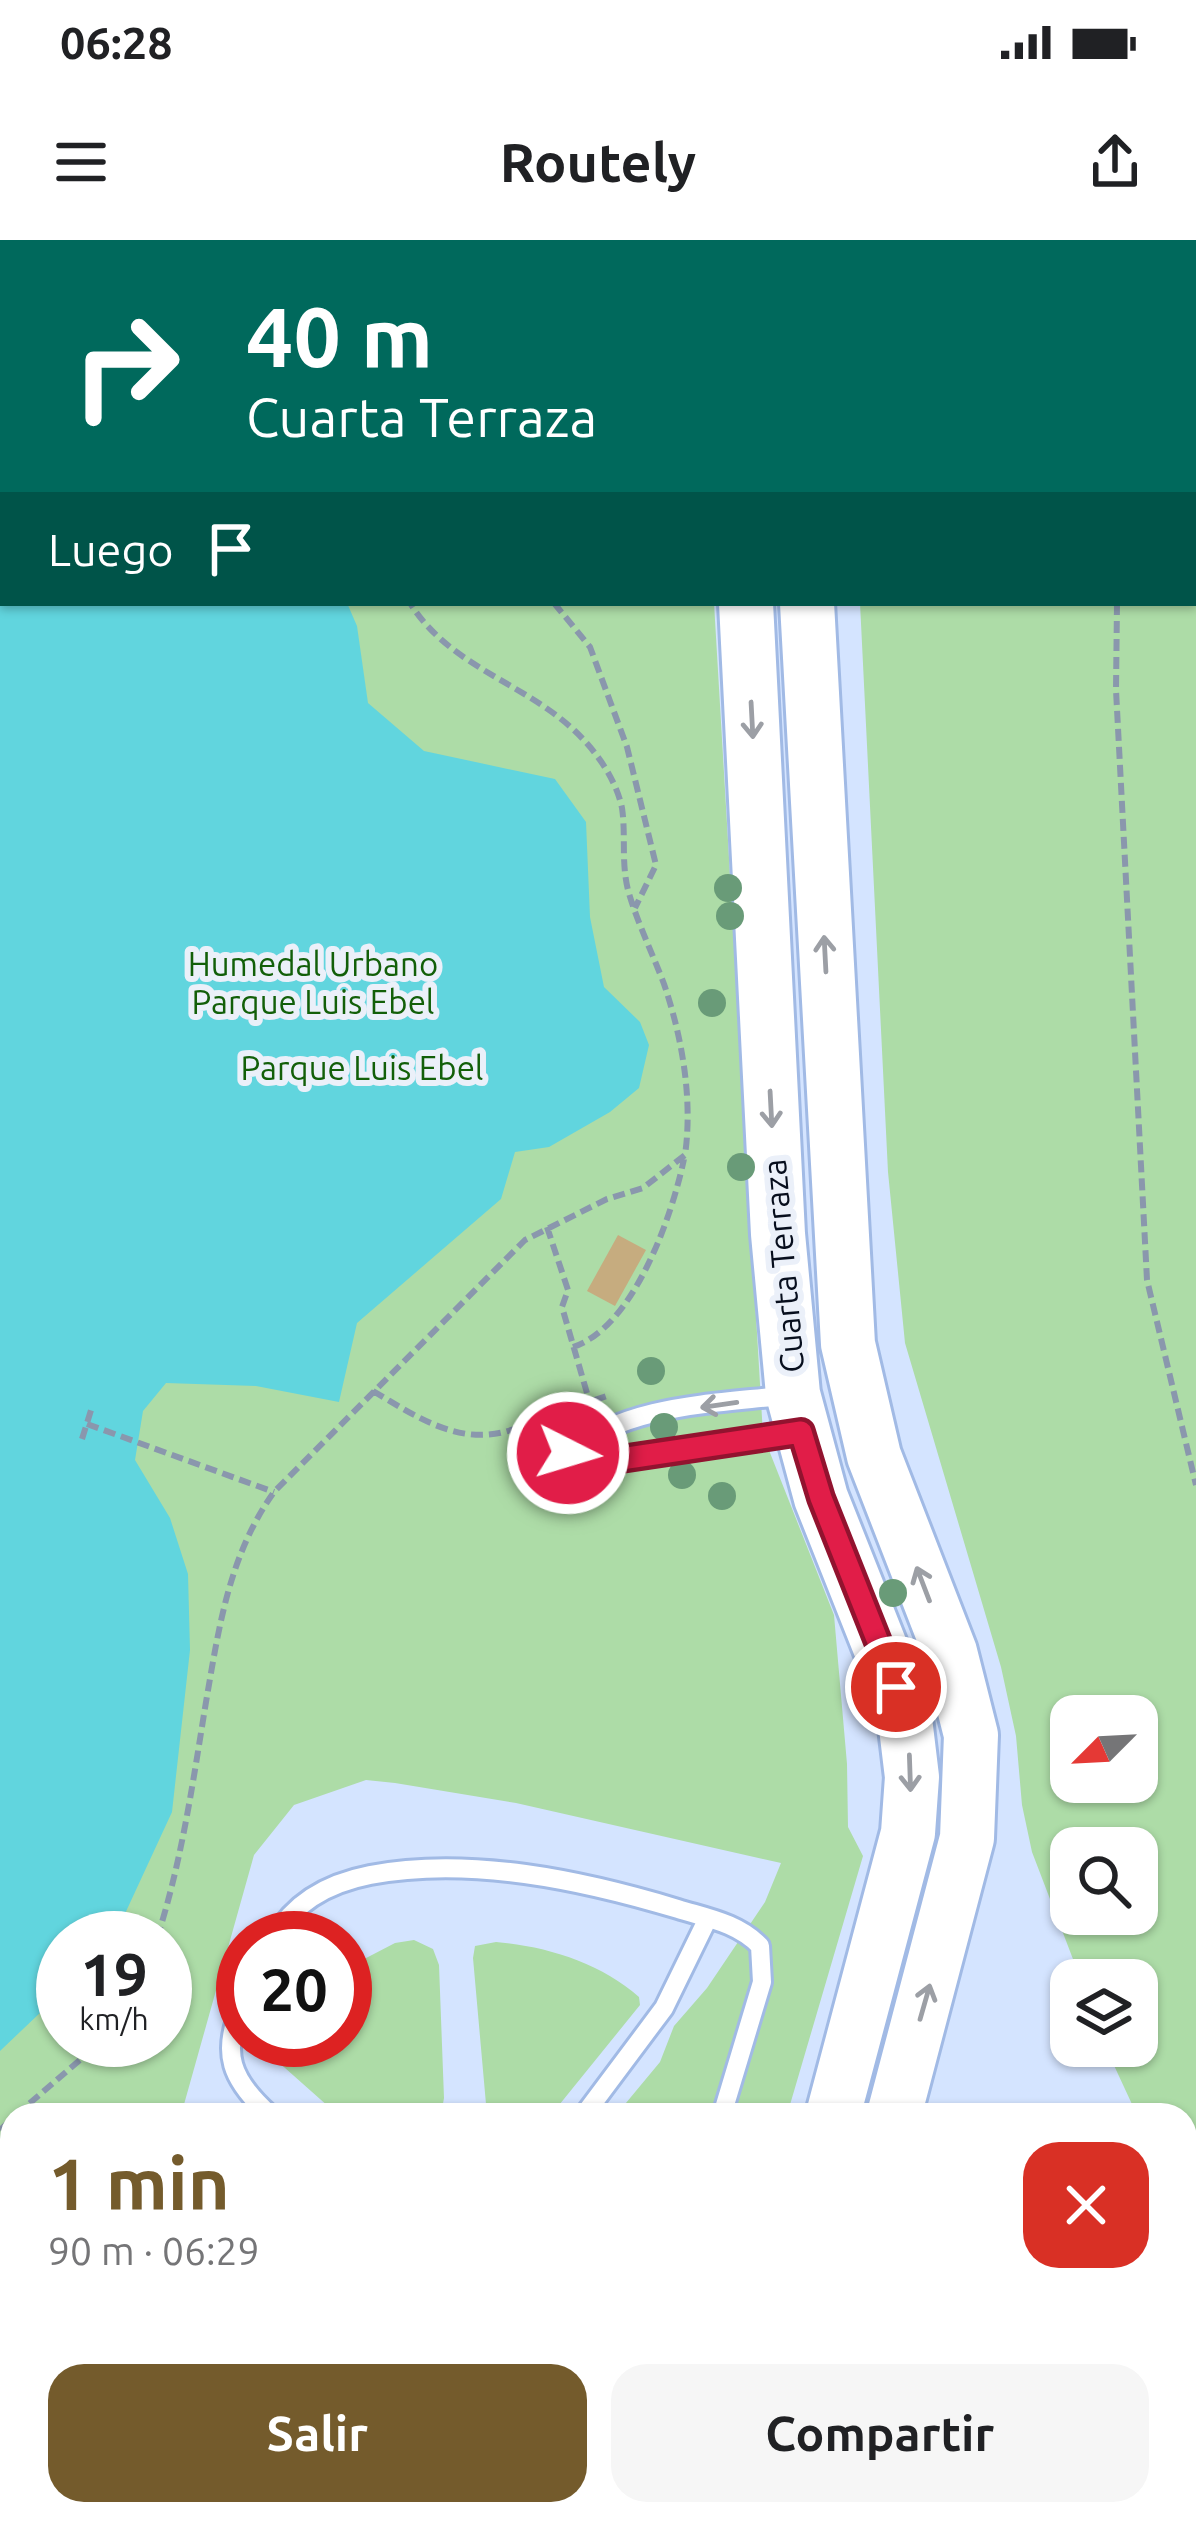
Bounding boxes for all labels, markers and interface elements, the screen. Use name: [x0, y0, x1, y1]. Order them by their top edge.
text: 06:28: [60, 17, 173, 68]
icon: menu: [48, 129, 114, 195]
icon: share: [1082, 129, 1148, 195]
text: Routely: [500, 132, 696, 192]
icon: right: [48, 288, 204, 444]
text: 40 m: [246, 289, 433, 383]
text: Cuarta Terraza: [246, 387, 597, 447]
icon: arrive: [198, 516, 264, 582]
text: Luego: [48, 524, 174, 575]
one-way arrow: [741, 700, 764, 739]
one-way arrow: [813, 935, 836, 974]
park label: Humedal Urbano Parque Luis Ebel: [188, 945, 438, 1020]
park label: Parque Luis Ebel: [240, 1049, 484, 1086]
one-way arrow: [760, 1089, 783, 1128]
street label: Cuarta Terraza: [755, 1158, 810, 1375]
position arrow: [505, 1390, 631, 1516]
one-way arrow: [700, 1394, 739, 1416]
one-way arrow: [911, 1566, 932, 1603]
pin: [845, 1636, 947, 1738]
icon: arrive: [863, 1654, 929, 1720]
north arrow: [1050, 1695, 1158, 1803]
map controls: [1050, 1695, 1158, 2067]
one-way arrow: [899, 1753, 922, 1792]
button: search: [1050, 1827, 1158, 1935]
speed limit sign: 20: [216, 1911, 372, 2067]
text: 19: [80, 1940, 148, 2007]
button: layers: [1050, 1959, 1158, 2067]
one-way arrow: [915, 1984, 937, 2022]
text: km/h: [79, 2002, 149, 2036]
button: close: [1023, 2142, 1149, 2268]
text: 1 min: [48, 2143, 230, 2224]
text: 90 m · 06:29: [48, 2229, 260, 2272]
button: Salir: [48, 2364, 587, 2502]
button: Compartir: [611, 2364, 1149, 2502]

